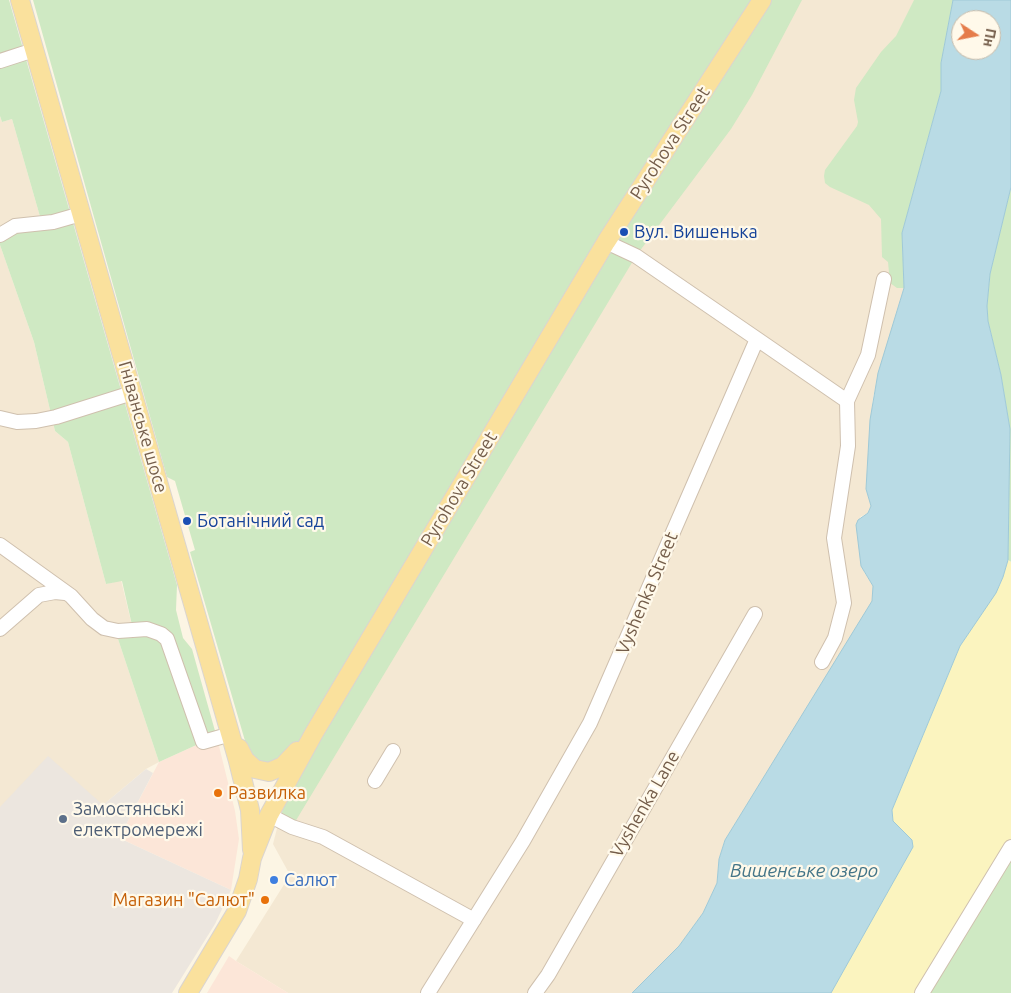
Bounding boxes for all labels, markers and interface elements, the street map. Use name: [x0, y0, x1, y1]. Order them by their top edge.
north arrow: [951, 10, 1001, 60]
text: Пн: [980, 27, 999, 48]
street label: Pyrohova Street: [626, 83, 714, 203]
place label: Вул. Вишенька: [634, 221, 758, 243]
marker: Вул. Вишенька: [618, 226, 630, 238]
street label: Гніванське шосе: [114, 359, 172, 495]
street label: Pyrohova Street: [416, 428, 502, 550]
place label: Ботанічний сад: [197, 510, 324, 532]
marker: Ботанічний сад: [181, 515, 193, 527]
street label: Vyshenka Street: [611, 528, 683, 658]
street label: Vyshenka Lane: [606, 747, 684, 861]
place label: Развилка: [228, 782, 306, 804]
marker: Развилка: [212, 787, 224, 799]
place label: Замостянські електромережі: [73, 798, 203, 841]
marker: Замостянські електромережі: [57, 813, 69, 825]
water label: Вишенське озеро: [730, 860, 878, 882]
place label: Салют: [284, 869, 337, 891]
marker: Салют: [268, 874, 280, 886]
place label: Магазин "Салют": [112, 889, 255, 911]
marker: Магазин "Салют": [259, 894, 271, 906]

